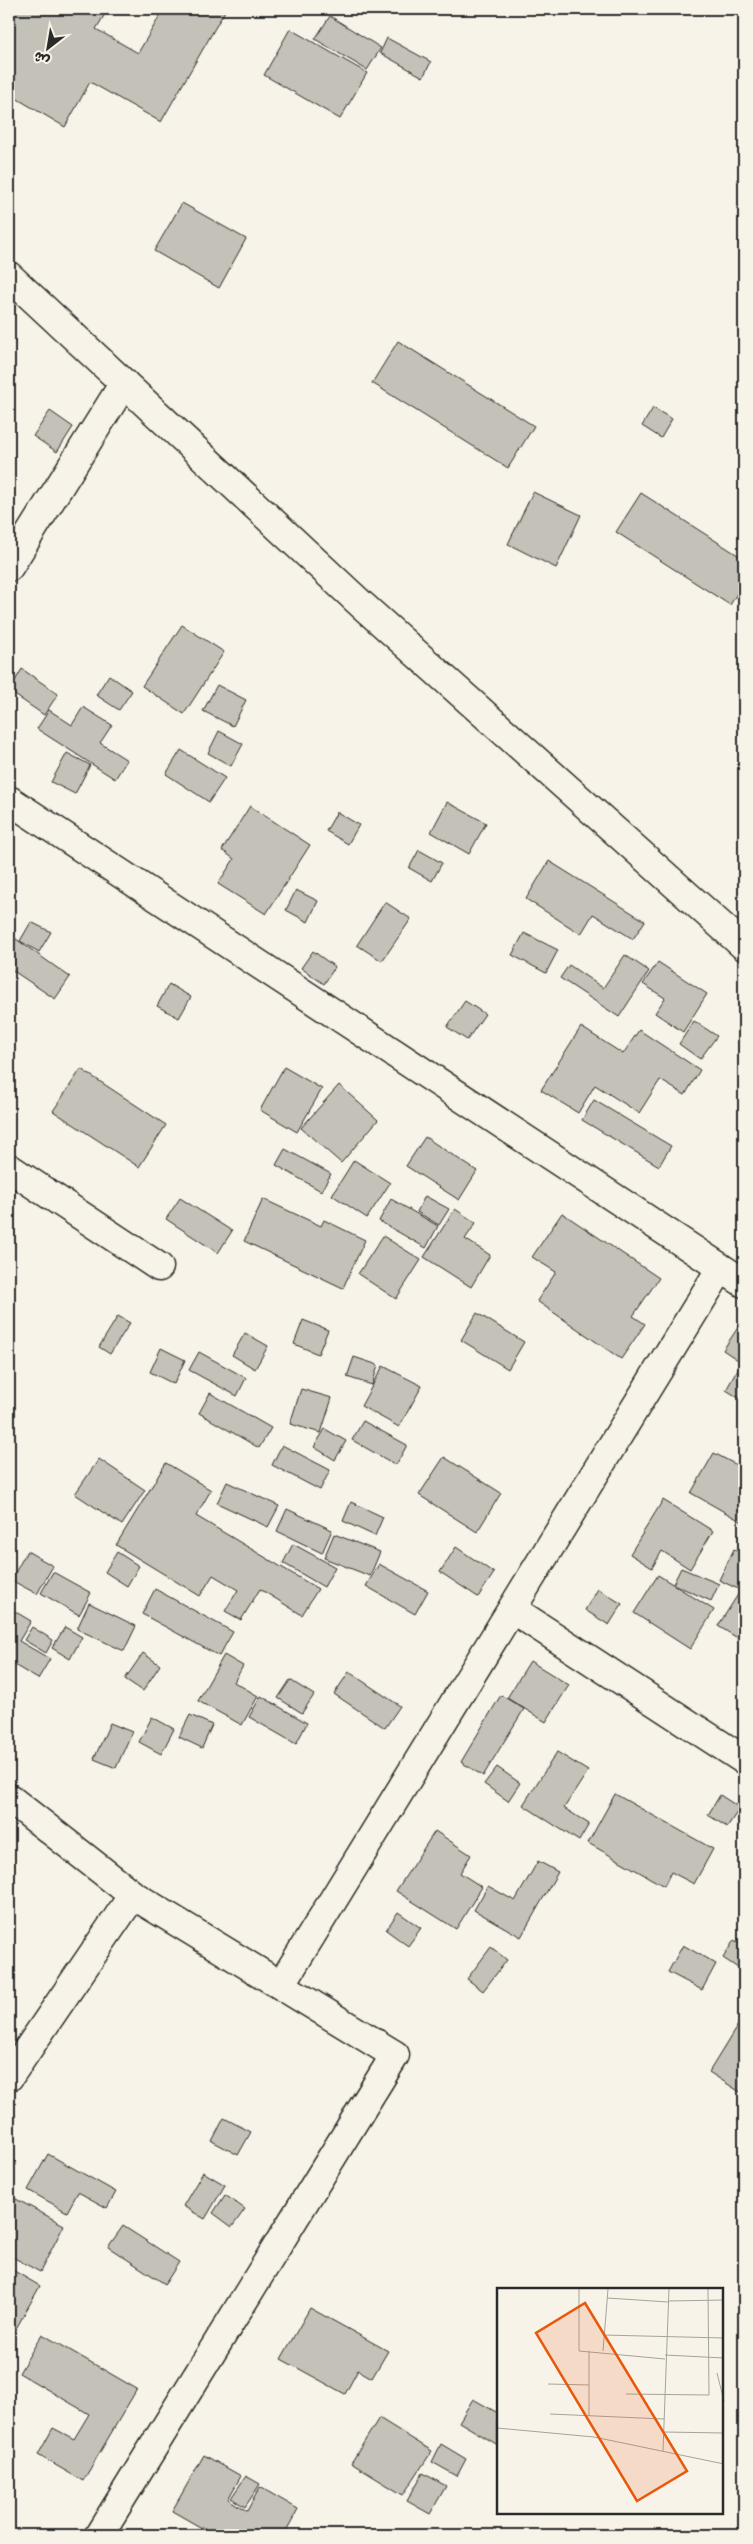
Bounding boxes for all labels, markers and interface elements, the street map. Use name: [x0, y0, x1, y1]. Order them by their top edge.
north arrow: [22, 22, 72, 72]
text: ش: [31, 47, 53, 70]
inset map: [497, 2288, 723, 2514]

